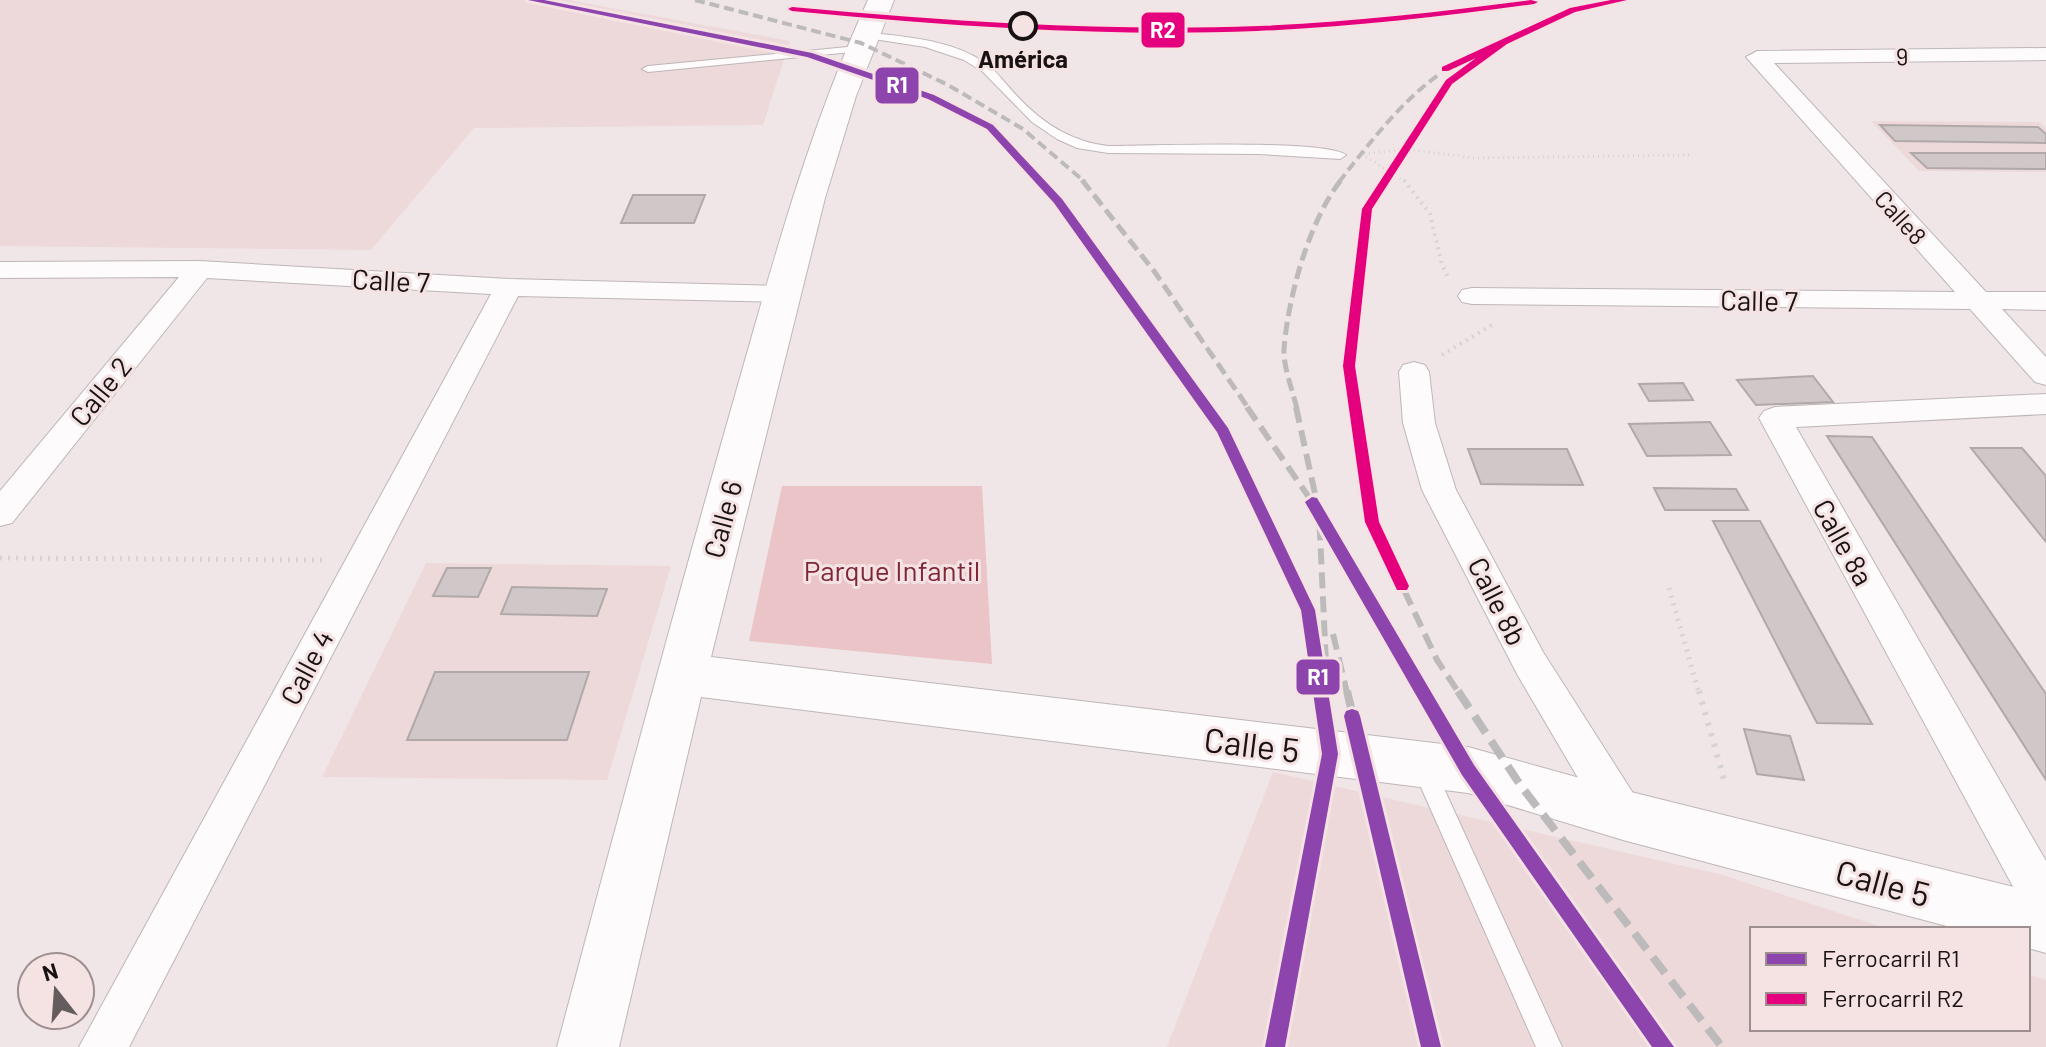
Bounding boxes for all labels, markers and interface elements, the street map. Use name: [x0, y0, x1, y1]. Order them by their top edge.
line badge: R2: [1140, 11, 1186, 49]
marker: América: [1009, 12, 1037, 40]
text: R2: [1150, 16, 1176, 42]
street label: 9: [1895, 41, 1909, 71]
place label: América: [978, 44, 1068, 73]
line badge: R1: [874, 66, 920, 105]
text: R1: [886, 71, 908, 97]
street label: Calle8: [1869, 184, 1933, 250]
street label: Calle 7: [351, 261, 431, 299]
street label: Calle 7: [1720, 282, 1798, 318]
street label: Calle 2: [62, 349, 138, 433]
street label: Calle 6: [695, 476, 749, 562]
street label: Calle 8a: [1806, 493, 1882, 591]
street label: Calle 8b: [1461, 551, 1535, 651]
park label: Parque Infantil: [804, 553, 980, 587]
street label: Calle 4: [272, 624, 340, 710]
line badge: R1: [1295, 658, 1341, 696]
text: R1: [1307, 663, 1329, 689]
street label: Calle 5: [1202, 718, 1302, 770]
street label: Calle 5: [1831, 850, 1935, 914]
legend: [1750, 927, 2030, 1031]
text: Ferrocarril R1: [1822, 943, 1960, 972]
north arrow: [16, 951, 96, 1031]
text: N: [39, 956, 61, 985]
text: Ferrocarril R2: [1822, 983, 1964, 1012]

